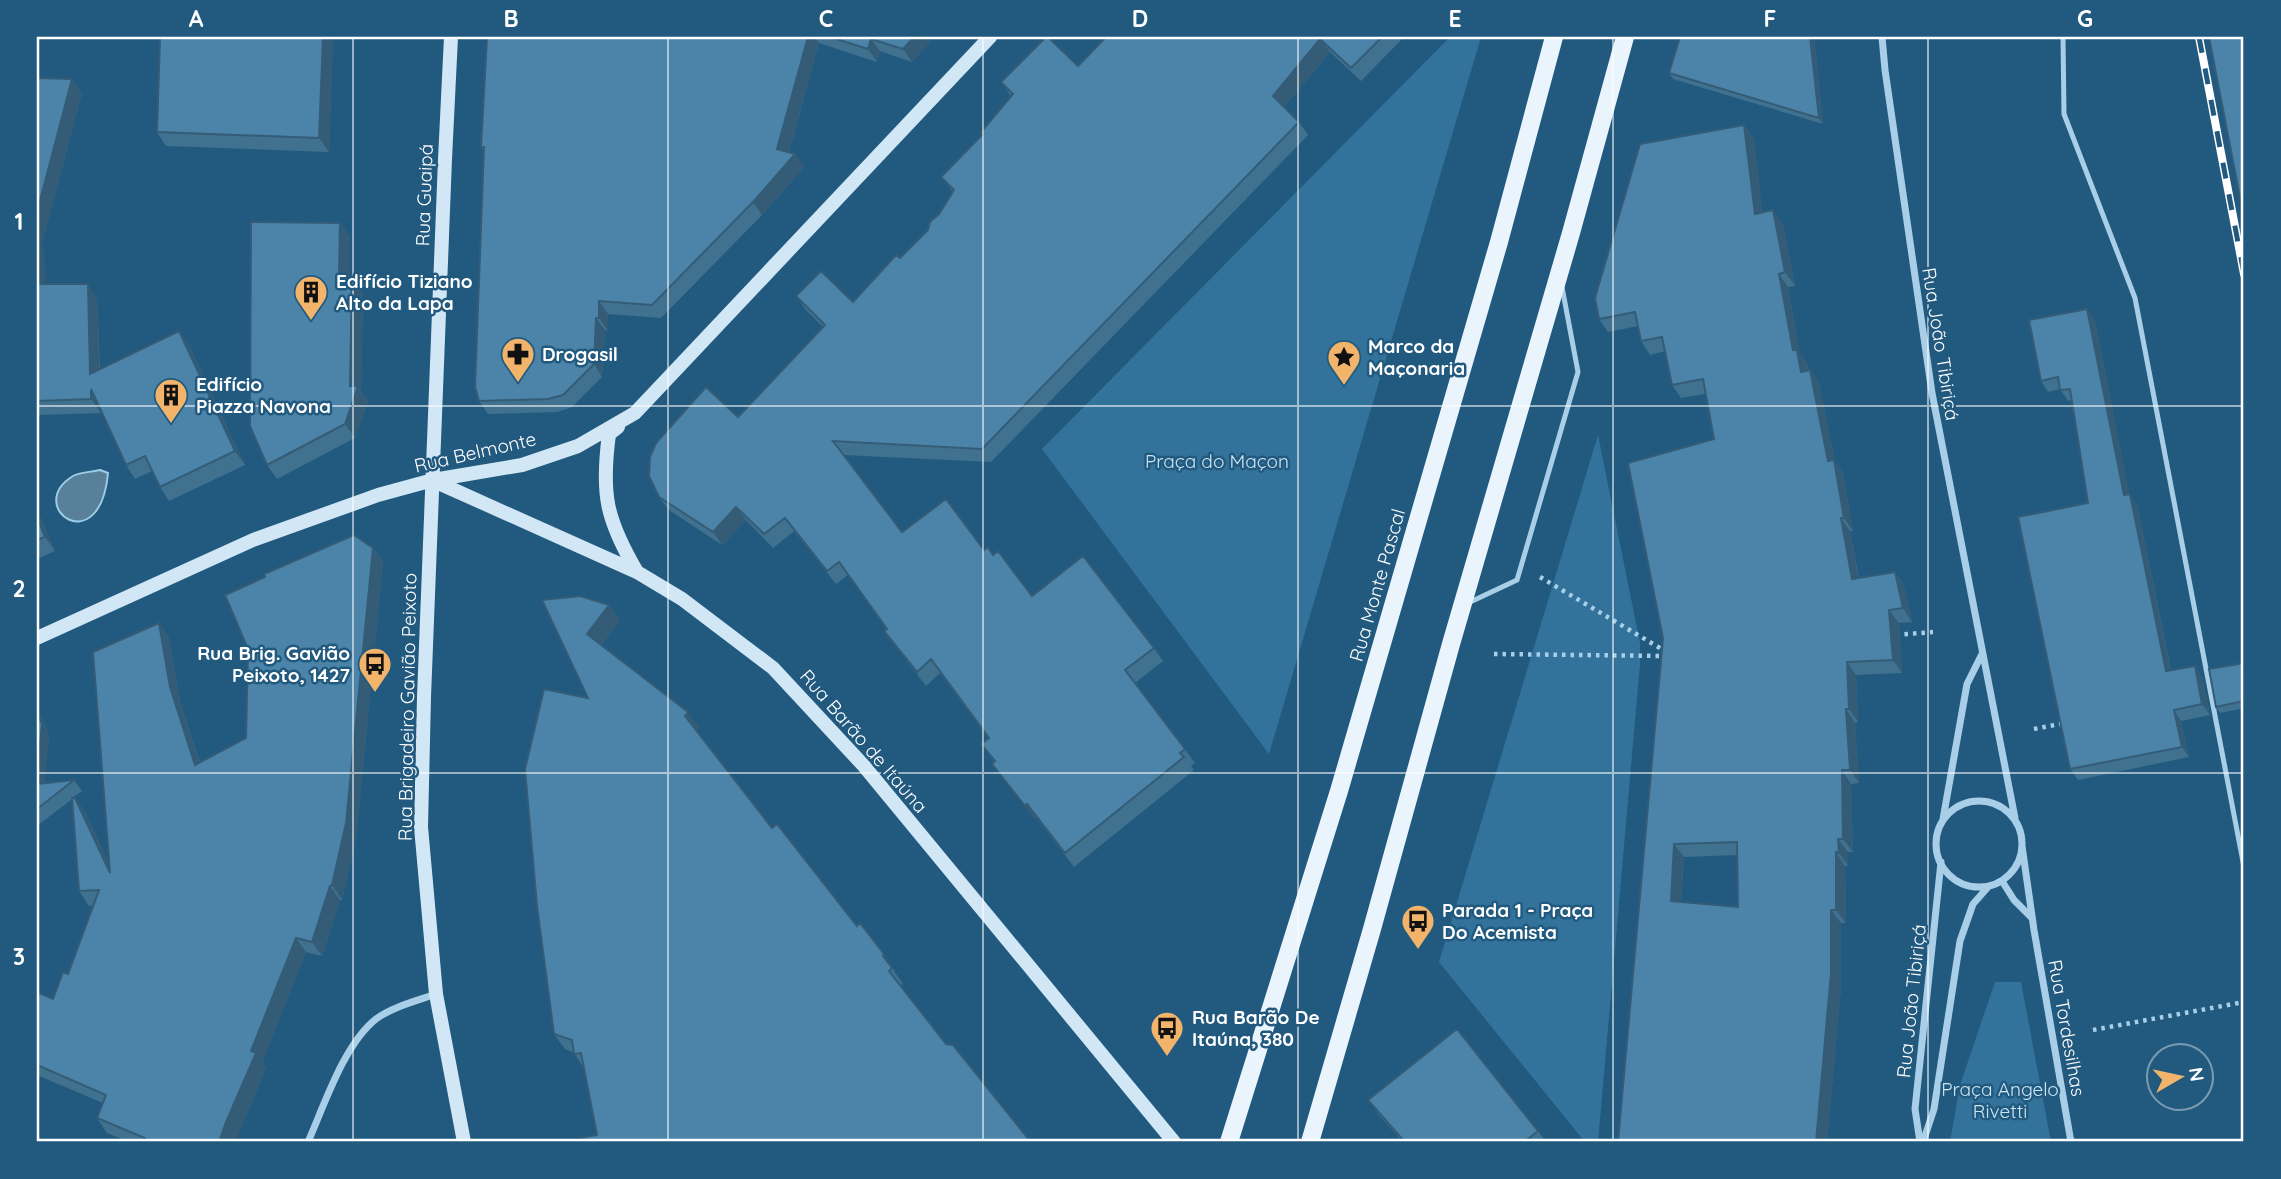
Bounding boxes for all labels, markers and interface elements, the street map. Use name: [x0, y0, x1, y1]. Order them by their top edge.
text: A: [189, 4, 204, 33]
text: B: [503, 4, 519, 33]
text: C: [819, 4, 833, 33]
text: D: [1132, 4, 1148, 33]
text: E: [1448, 4, 1462, 33]
text: F: [1764, 4, 1776, 33]
text: G: [2077, 4, 2093, 33]
street label: Rua Guaipá: [410, 143, 438, 247]
text: 1: [15, 207, 23, 236]
street label: Rua João Tibiriçá: [1917, 266, 1965, 422]
place label: Edifício Tiziano Alto da Lapa: [336, 269, 473, 315]
building icon: Edifício Tiziano Alto da Lapa: [292, 273, 330, 322]
place label: Marco da Maçonaria: [1368, 334, 1465, 380]
pharmacy icon: Drogasil: [499, 335, 537, 384]
place icon: Marco da Maçonaria: [1325, 338, 1363, 387]
place label: Drogasil: [542, 342, 618, 366]
place label: Edifício Piazza Navona: [196, 372, 331, 418]
building icon: Edifício Piazza Navona: [152, 376, 190, 425]
street label: Rua Belmonte: [412, 426, 538, 478]
park label: Praça do Maçon: [1145, 449, 1289, 473]
street label: Rua Monte Pascal: [1344, 506, 1410, 664]
street label: Rua Brigadeiro Gavião Peixoto: [393, 573, 421, 841]
text: 2: [12, 574, 26, 603]
place label: Rua Brig. Gavião Peixoto, 1427: [197, 641, 350, 687]
bus stop icon: Rua Brig. Gavião Peixoto, 1427: [356, 645, 394, 694]
street label: Rua Barão de Itaúna: [795, 664, 933, 818]
place label: Parada 1 - Praça Do Acemista: [1442, 898, 1593, 944]
bus stop icon: Parada 1 - Praça Do Acemista: [1399, 902, 1437, 951]
street label: Rua João Tibiriçá: [1891, 923, 1931, 1079]
text: 3: [13, 942, 25, 971]
street label: Rua Tordesilhas: [2043, 958, 2091, 1098]
place label: Rua Barão De Itaúna, 380: [1192, 1005, 1320, 1051]
bus stop icon: Rua Barão De Itaúna, 380: [1148, 1009, 1186, 1058]
north arrow: [2144, 1042, 2214, 1112]
text: N: [2184, 1066, 2210, 1083]
park label: Praça Angelo Rivetti: [1941, 1077, 2059, 1123]

